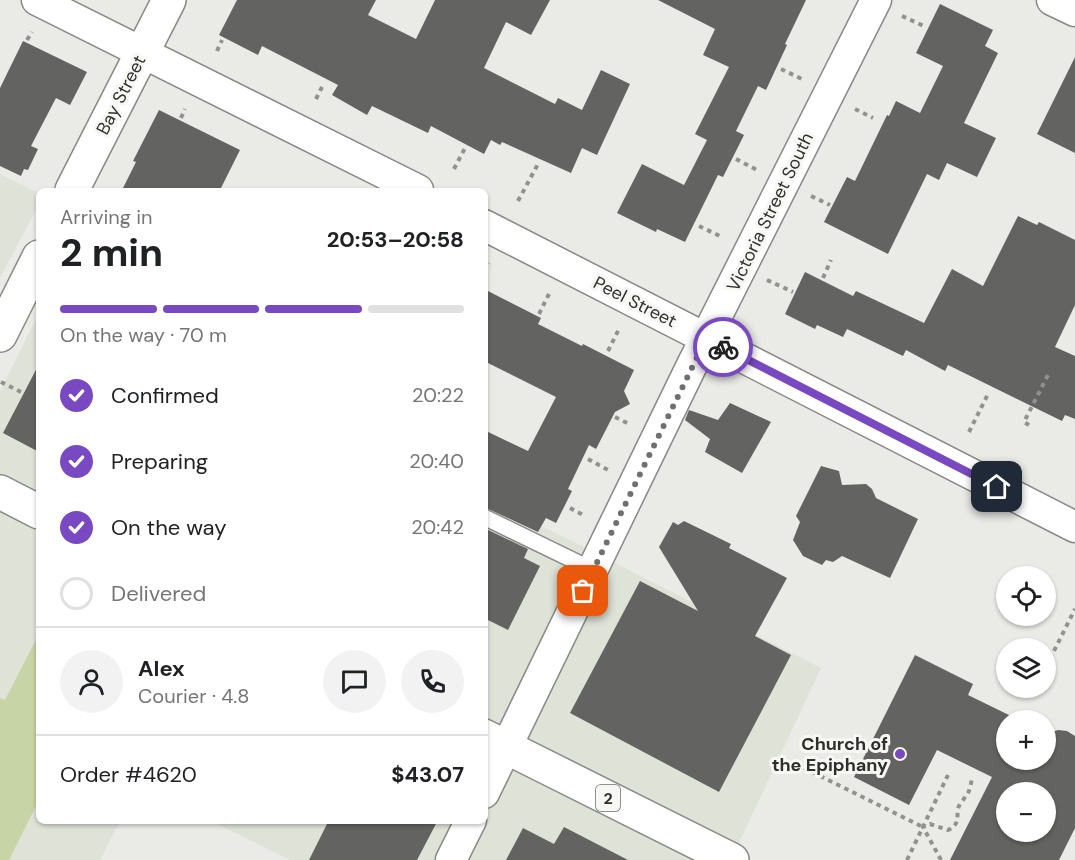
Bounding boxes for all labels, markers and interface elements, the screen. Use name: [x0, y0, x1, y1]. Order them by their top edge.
street label: Bay Street: [91, 51, 151, 139]
street label: Victoria Street South: [721, 129, 819, 295]
text: Arriving in: [60, 204, 152, 230]
text: 20:53–20:58: [327, 225, 464, 254]
text: 2 min: [60, 227, 163, 278]
street label: Peel Street: [589, 271, 681, 333]
courier: [693, 317, 753, 377]
text: On the way · 70 m: [60, 322, 227, 348]
icon: bike: [707, 331, 740, 364]
icon: check: [60, 379, 93, 412]
text: Confirmed: [111, 381, 219, 410]
text: 20:22: [412, 382, 464, 408]
icon: check: [60, 445, 93, 478]
text: Preparing: [111, 447, 208, 476]
text: 20:40: [409, 448, 464, 474]
pin: [971, 461, 1022, 512]
icon: home: [980, 470, 1013, 503]
icon: check: [60, 511, 93, 544]
text: On the way: [111, 513, 226, 542]
text: 20:42: [411, 514, 464, 540]
pin: [557, 565, 608, 616]
map controls: [996, 566, 1056, 842]
button: locate: [996, 566, 1056, 626]
icon: bag: [566, 574, 599, 607]
text: Delivered: [111, 579, 206, 608]
button: layers: [996, 638, 1056, 698]
button: person: [60, 650, 123, 713]
button: chat: [323, 650, 386, 713]
button: phone: [401, 650, 464, 713]
text: Alex: [138, 654, 185, 683]
text: Courier · 4.8: [138, 683, 249, 709]
button: +: [996, 710, 1056, 770]
place label: Church of the Epiphany: [772, 732, 888, 777]
marker: Church of the Epiphany: [893, 747, 907, 761]
text: Order #4620: [60, 760, 197, 789]
text: $43.07: [391, 760, 464, 789]
button: −: [996, 782, 1056, 842]
road number: 2: [596, 785, 620, 811]

